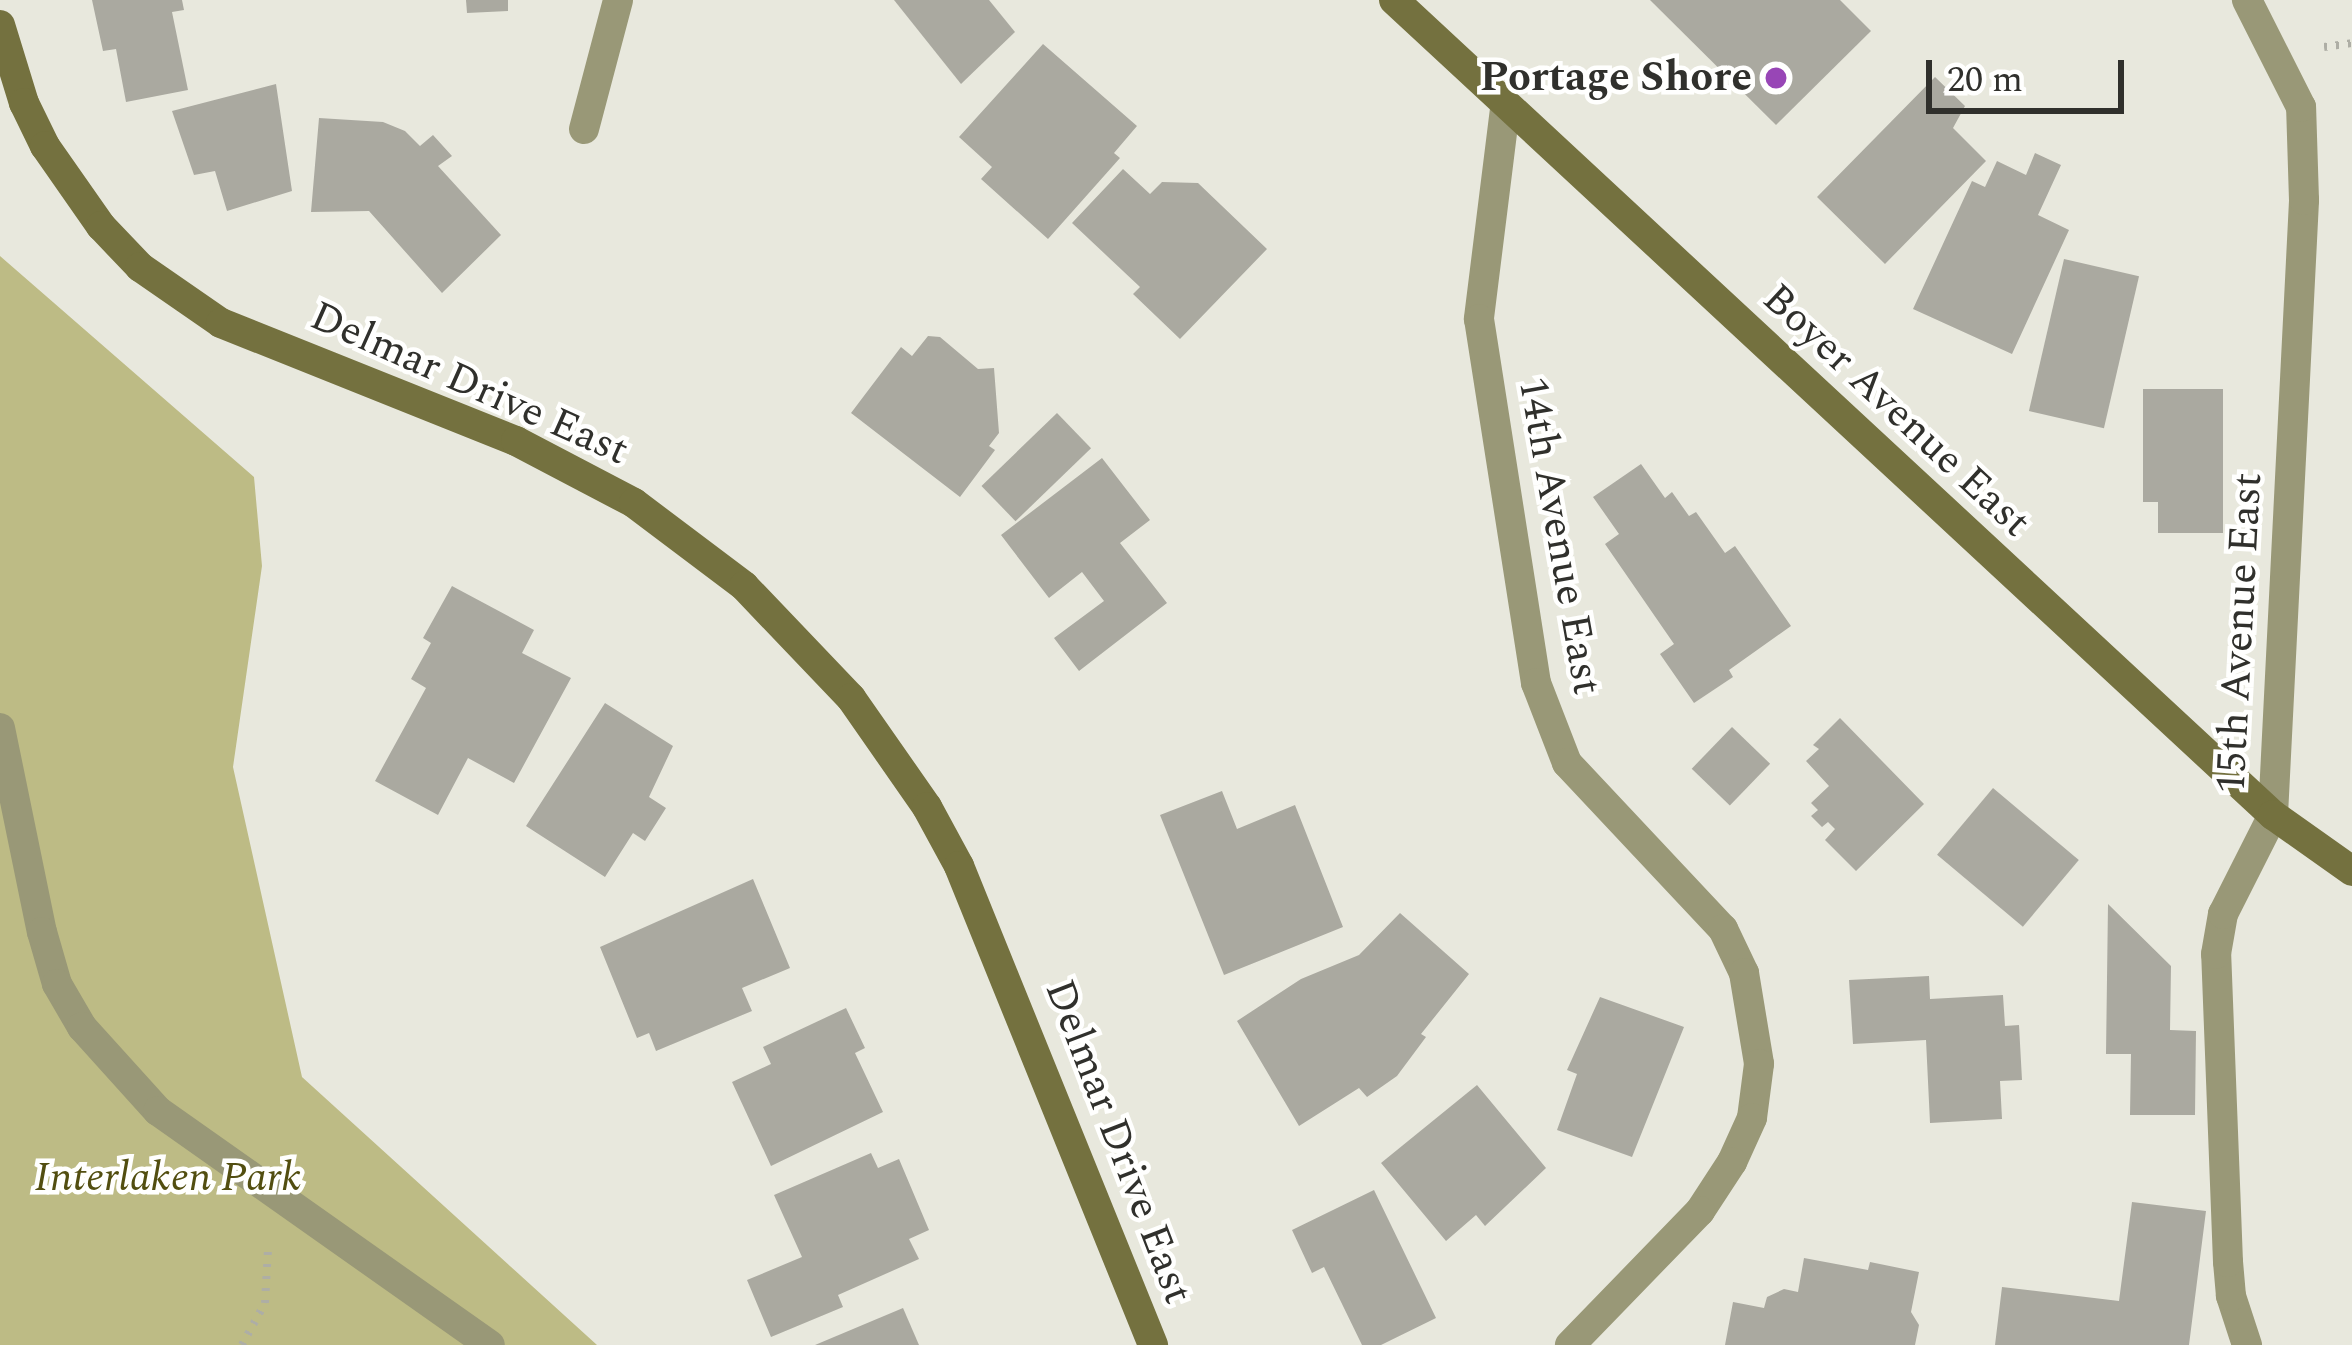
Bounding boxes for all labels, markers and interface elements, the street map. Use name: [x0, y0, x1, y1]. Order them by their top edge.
scale bar: [1932, 36, 2130, 110]
place label: Portage Shore: [1480, 53, 1752, 103]
text: 20 m: [1947, 53, 2023, 108]
marker: Portage Shore: [1763, 65, 1789, 91]
street label: Boyer Avenue East: [1752, 274, 2040, 548]
street label: Delmar Drive East: [302, 291, 636, 477]
street label: 14th Avenue East: [1506, 373, 1612, 699]
street label: 15th Avenue East: [2206, 471, 2274, 795]
street label: Delmar Drive East: [1033, 973, 1203, 1311]
park label: Interlaken Park: [35, 1153, 301, 1203]

